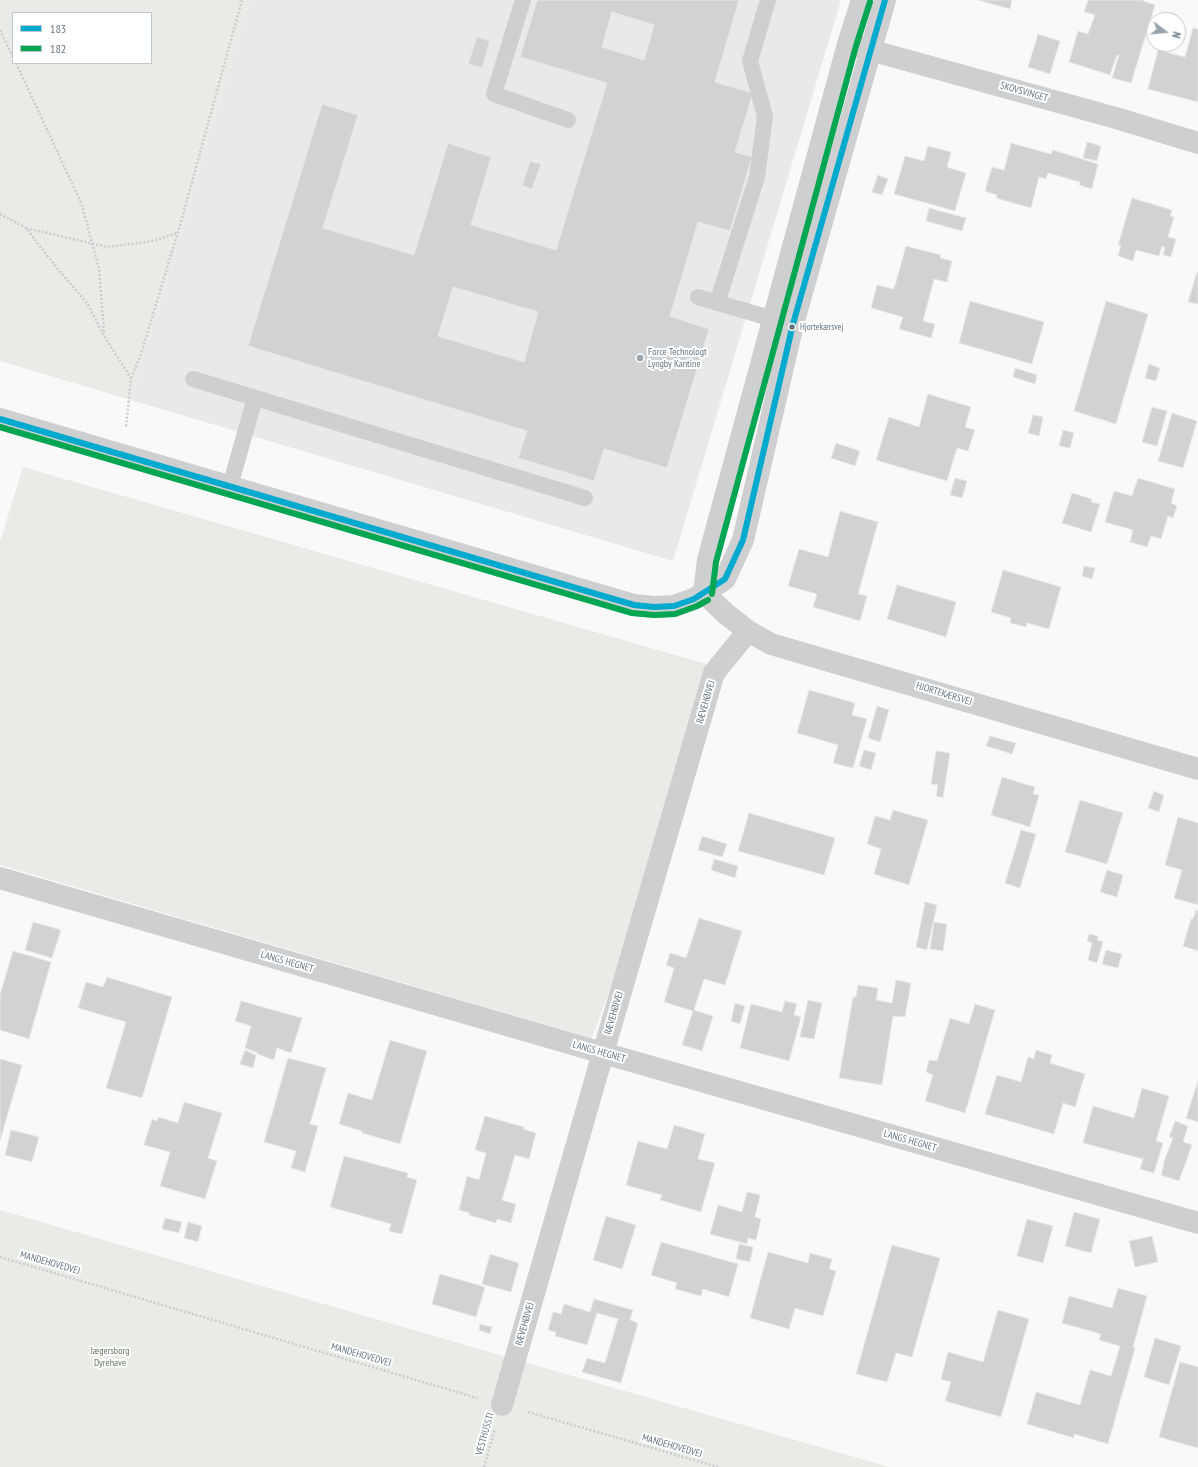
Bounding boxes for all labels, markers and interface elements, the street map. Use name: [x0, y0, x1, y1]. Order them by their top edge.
legend: [12, 12, 152, 64]
north arrow: [1146, 12, 1186, 52]
text: 183: [50, 21, 66, 36]
text: N: [1169, 30, 1184, 40]
text: 182: [50, 41, 66, 56]
street label: SKOVSVINGET: [999, 79, 1049, 105]
marker: Hjortekærsvej: [787, 322, 797, 332]
place label: Hjortekærsvej: [800, 322, 843, 332]
place label: Force Technologt Lyngby Kantine: [648, 346, 707, 370]
marker: Force Technologt Lyngby Kantine: [635, 353, 645, 363]
street label: RÆVEHØJVEJ: [694, 679, 718, 725]
street label: HJORTEKÆRSVEJ: [915, 680, 973, 708]
street label: LANGS HEGNET: [259, 949, 315, 975]
street label: RÆVEHØJVEJ: [602, 990, 626, 1036]
street label: LANGS HEGNET: [571, 1039, 627, 1065]
street label: LANGS HEGNET: [882, 1128, 938, 1154]
street label: MANDEHOVEDVEJ: [19, 1249, 81, 1277]
street label: RÆVEHØJVEJ: [513, 1301, 537, 1347]
street label: MANDEHOVEDVEJ: [330, 1341, 392, 1369]
park label: Jægersborg Dyrehave: [90, 1345, 130, 1368]
street label: VESTHUSSTI: [473, 1411, 497, 1457]
street label: MANDEHOVEDVEJ: [641, 1432, 703, 1460]

